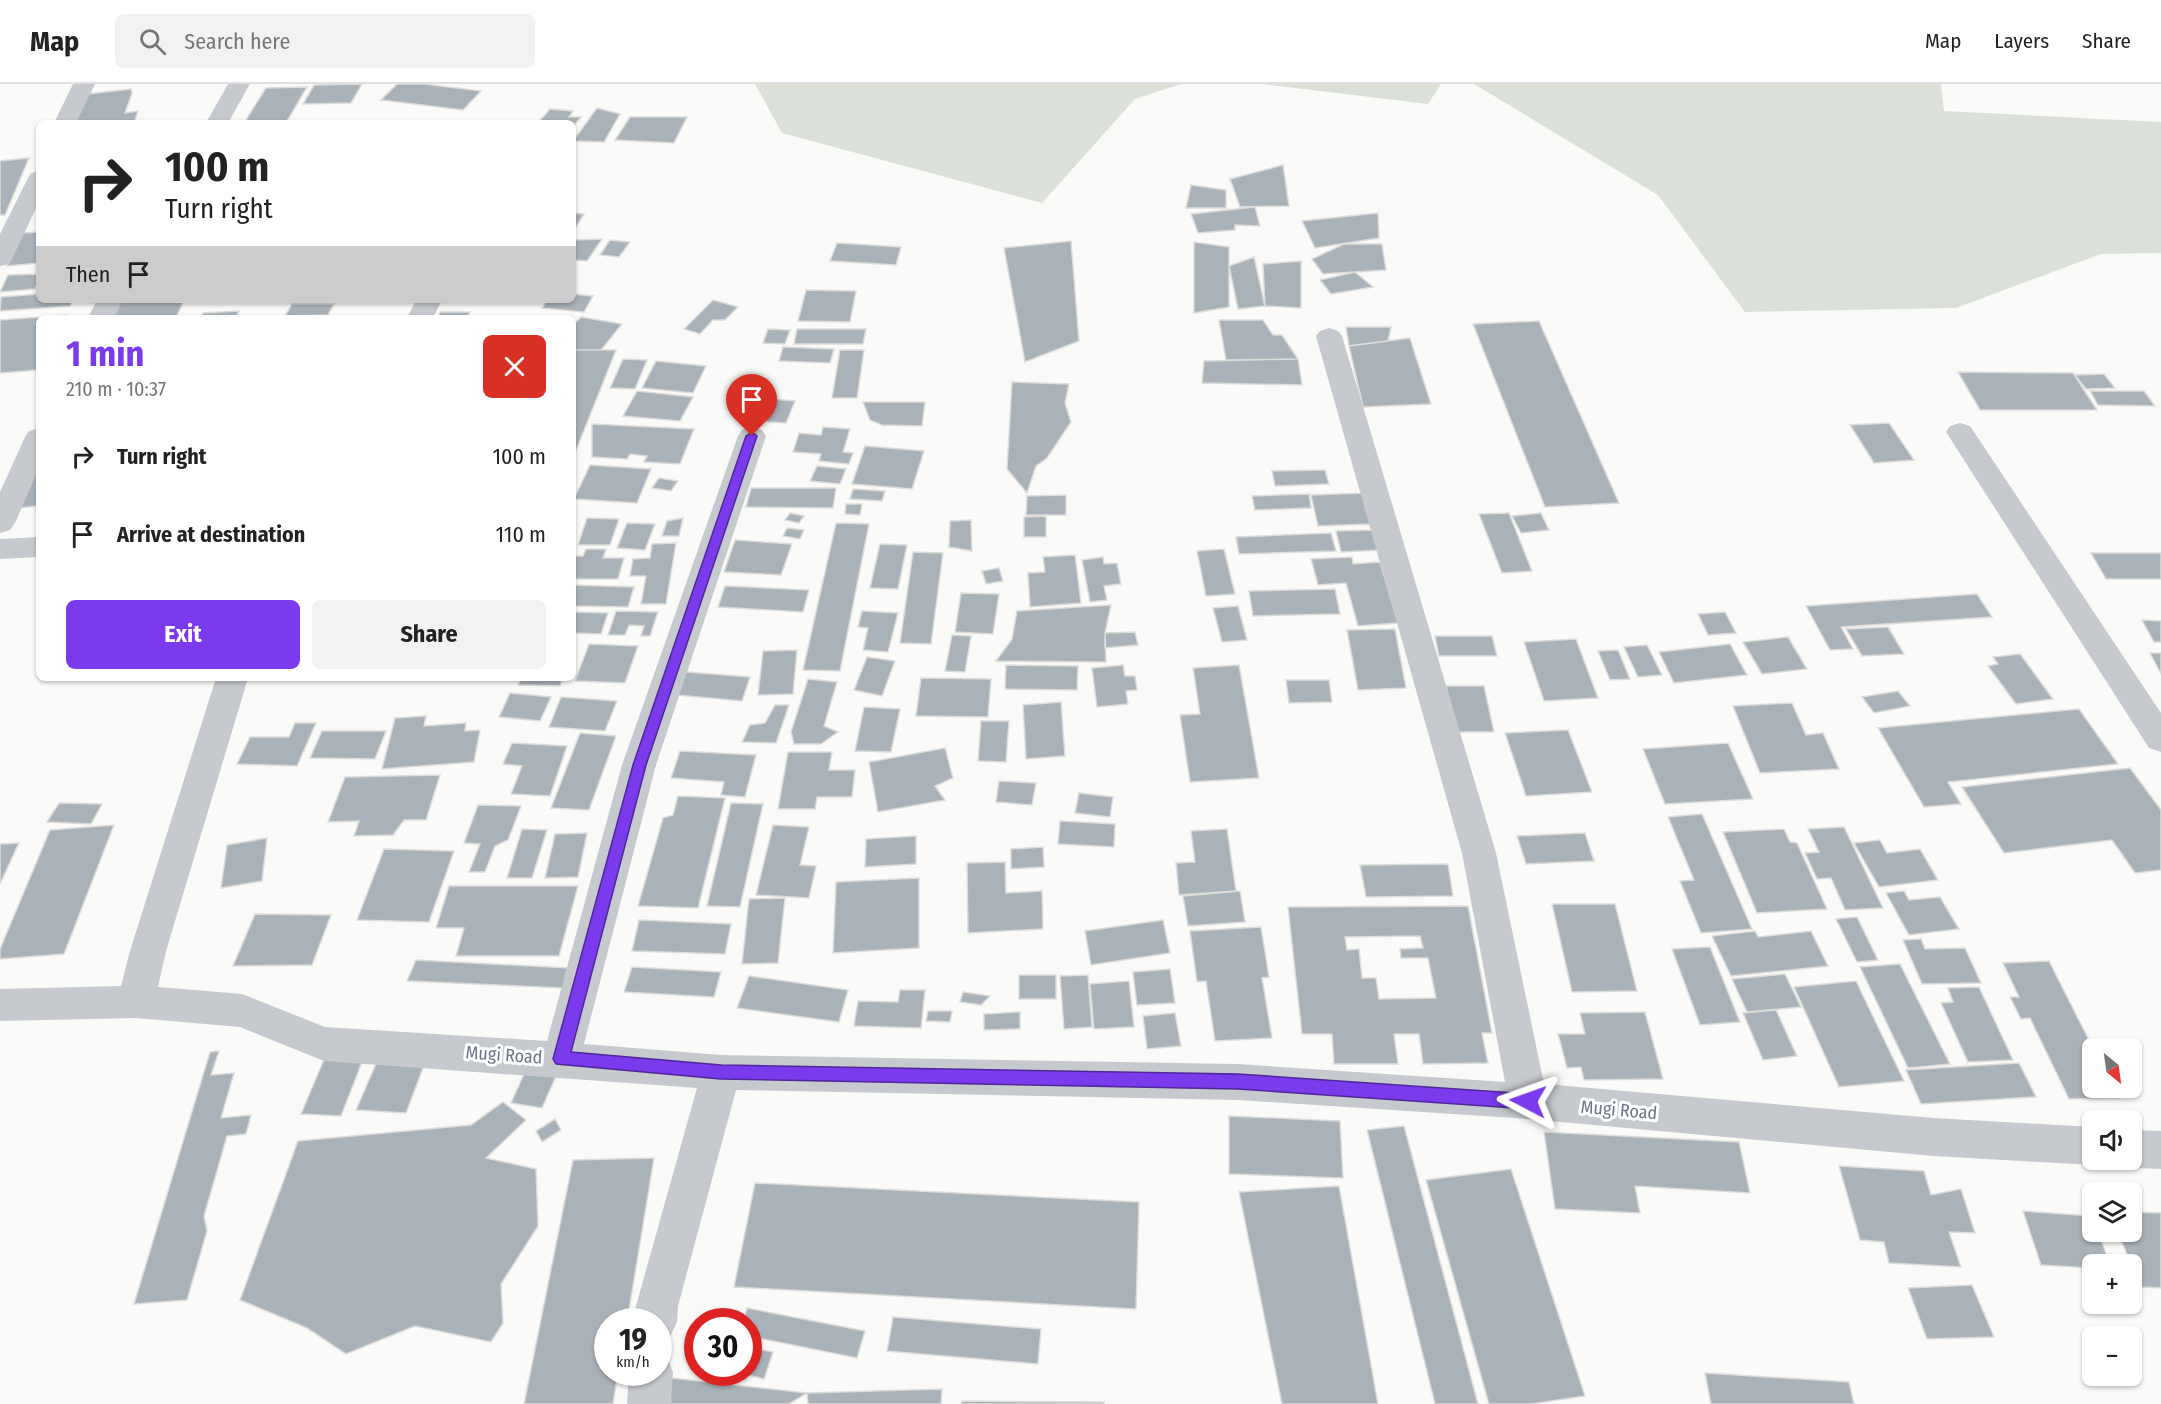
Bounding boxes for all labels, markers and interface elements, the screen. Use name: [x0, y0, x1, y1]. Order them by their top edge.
search box: [115, 14, 535, 68]
text: Map: [30, 25, 79, 58]
icon: search: [136, 25, 169, 58]
text: Search here: [184, 28, 290, 55]
text: Map: [1925, 28, 1961, 54]
text: Layers: [1994, 28, 2049, 54]
text: Share: [2082, 28, 2131, 54]
text: 100 m: [165, 142, 269, 192]
icon: right: [66, 144, 144, 222]
text: Turn right: [165, 193, 273, 225]
icon: arrive: [122, 258, 155, 291]
text: Then: [66, 261, 110, 288]
text: 1 min: [66, 332, 144, 376]
button: close: [483, 335, 546, 398]
pin: [726, 374, 777, 436]
text: 210 m · 10:37: [66, 377, 166, 401]
icon: arrive: [735, 383, 768, 416]
icon: right: [66, 440, 99, 473]
text: Turn right: [117, 443, 206, 470]
text: 100 m: [492, 443, 546, 470]
icon: arrive: [66, 518, 99, 551]
text: Arrive at destination: [117, 521, 305, 548]
text: 110 m: [496, 521, 546, 548]
button: Exit: [66, 600, 300, 669]
button: Share: [312, 600, 546, 669]
north arrow: [2082, 1038, 2142, 1098]
map controls: [2082, 1038, 2142, 1386]
street label: Mugi Road: [465, 1041, 543, 1069]
position arrow: [1496, 1069, 1560, 1133]
street label: Mugi Road: [1580, 1096, 1658, 1124]
button: sound: [2082, 1110, 2142, 1170]
button: layers: [2082, 1182, 2142, 1242]
button: +: [2082, 1254, 2142, 1314]
speed limit sign: 30: [684, 1308, 762, 1386]
text: 19: [619, 1322, 647, 1358]
button: −: [2082, 1326, 2142, 1386]
text: km/h: [616, 1353, 650, 1371]

